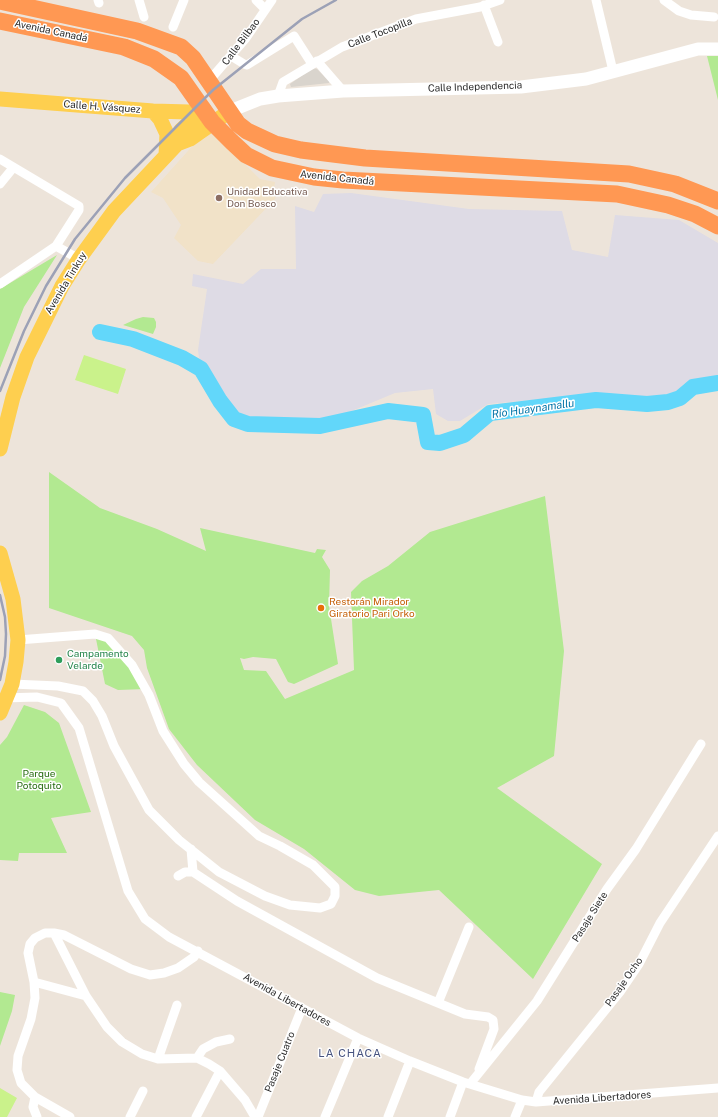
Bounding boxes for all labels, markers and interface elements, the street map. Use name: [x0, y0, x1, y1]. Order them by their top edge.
street label: Calle Tocopilla: [346, 15, 414, 51]
street label: Calle Bilbao: [220, 16, 262, 68]
street label: Avenida Canadá: [13, 17, 89, 45]
street label: Calle Independencia: [428, 79, 522, 95]
street label: Calle H. Vásquez: [63, 98, 141, 116]
street label: Avenida Canadá: [299, 168, 375, 188]
place label: Unidad Educativa Don Bosco: [227, 186, 308, 210]
marker: Unidad Educativa Don Bosco: [214, 193, 224, 203]
street label: Avenida Tinkuy: [43, 250, 89, 316]
water label: Río Huaynamallu: [491, 397, 575, 421]
place label: Restorán Mirador Giratorio Pari Orko: [329, 596, 415, 620]
marker: Restorán Mirador Giratorio Pari Orko: [316, 603, 326, 613]
place label: Campamento Velarde: [67, 648, 129, 672]
marker: Campamento Velarde: [54, 655, 64, 665]
park label: Parque Potoquito: [17, 768, 61, 792]
street label: Pasaje Siete: [570, 890, 610, 944]
street label: Pasaje Ocho: [603, 955, 645, 1009]
street label: Avenida Libertadores: [241, 971, 333, 1029]
street label: Pasaje Cuatro: [262, 1030, 298, 1094]
district label: LA CHACA: [318, 1047, 382, 1061]
street label: Avenida Libertadores: [552, 1089, 652, 1107]

